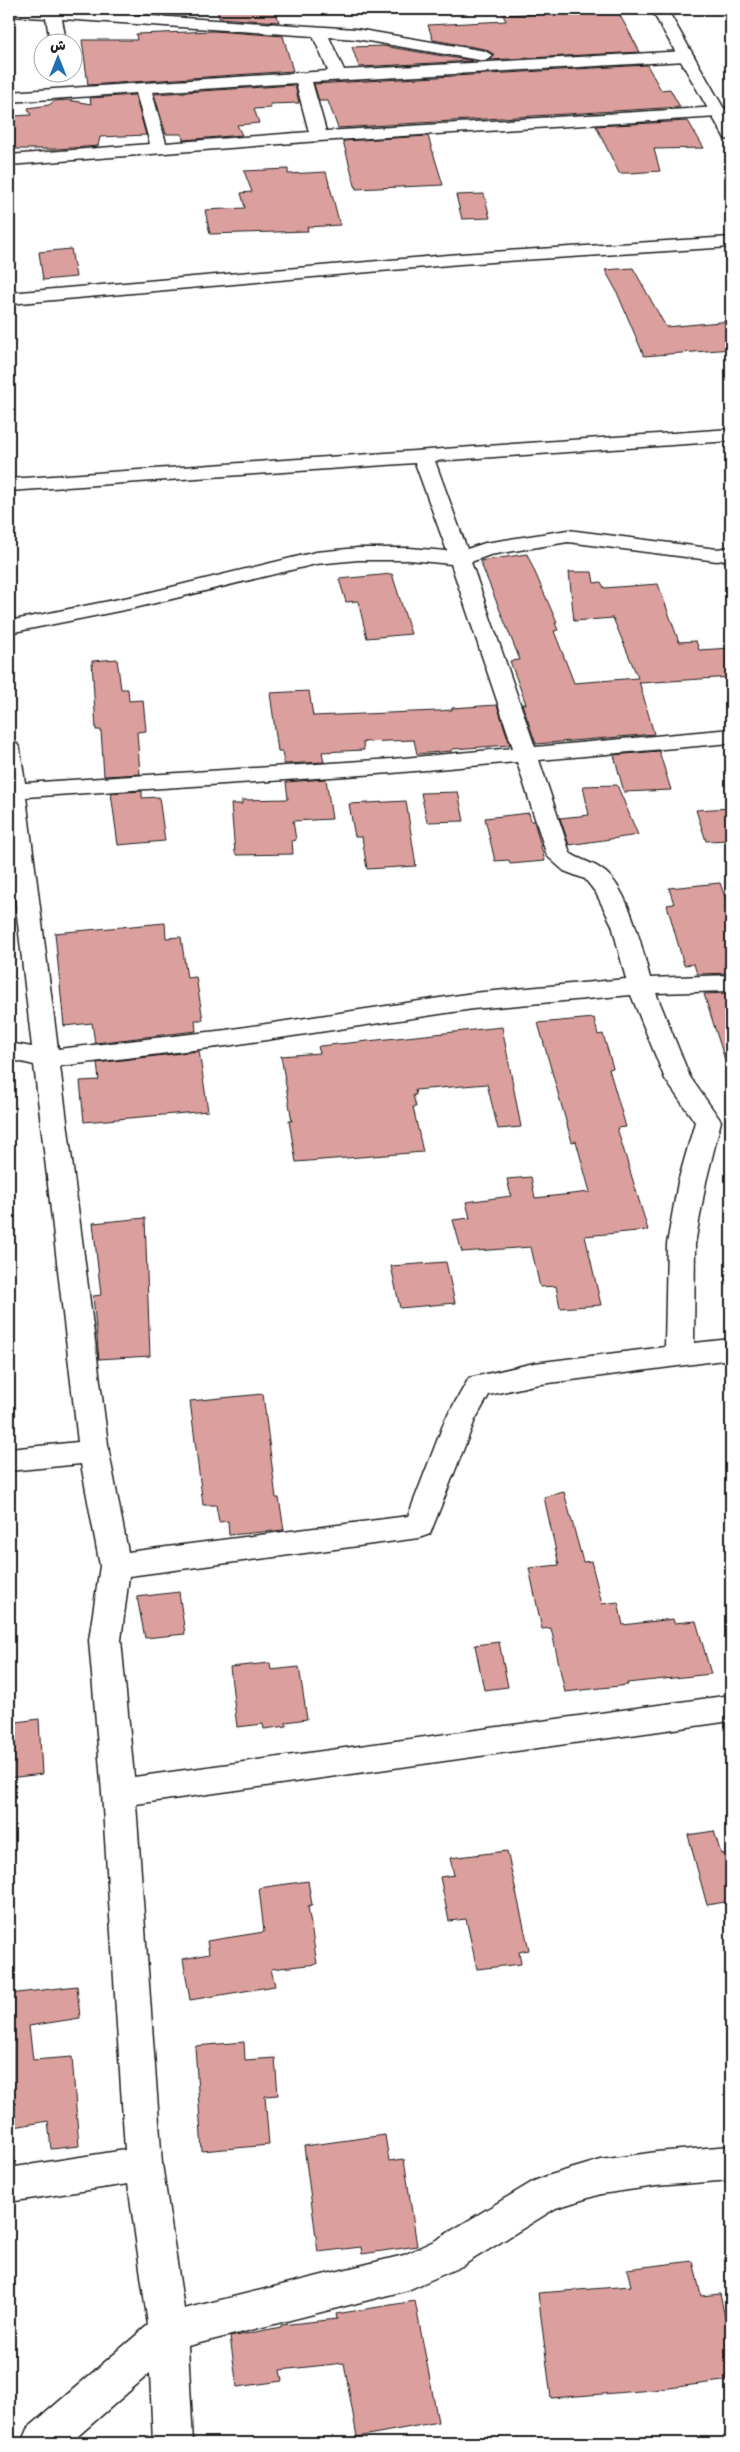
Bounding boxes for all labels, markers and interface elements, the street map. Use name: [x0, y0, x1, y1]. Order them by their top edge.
north arrow: [32, 32, 82, 82]
text: ش: [50, 36, 66, 54]

